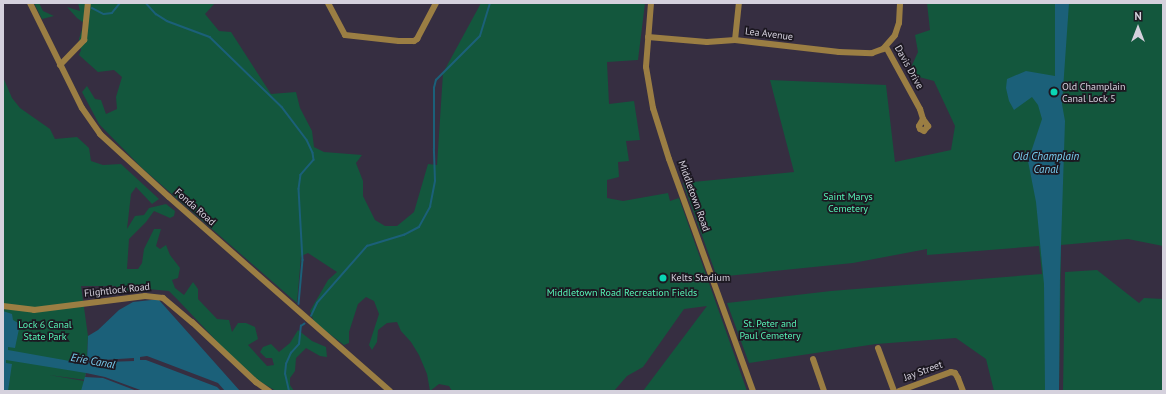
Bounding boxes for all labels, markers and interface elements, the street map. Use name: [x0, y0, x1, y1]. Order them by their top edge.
north arrow: [1118, 8, 1158, 48]
text: N: [1134, 9, 1142, 23]
street label: Lea Avenue: [744, 25, 794, 43]
street label: Davis Drive: [892, 43, 926, 91]
place label: Old Champlain Canal Lock 5: [1062, 80, 1126, 104]
marker: Old Champlain Canal Lock 5: [1049, 87, 1059, 97]
water label: Old Champlain Canal: [1013, 150, 1079, 176]
street label: Middletown Road: [676, 159, 712, 233]
street label: Fonda Road: [172, 186, 218, 228]
park label: Saint Marys Cemetery: [823, 190, 873, 214]
place label: Kelts Stadium: [671, 272, 730, 284]
marker: Kelts Stadium: [658, 273, 668, 283]
street label: Flightlock Road: [83, 281, 151, 299]
park label: Middletown Road Recreation Fields: [547, 287, 697, 299]
park label: St. Peter and Paul Cemetery: [739, 317, 801, 340]
park label: Lock 6 Canal State Park: [18, 318, 72, 342]
water label: Erie Canal: [70, 351, 116, 371]
street label: Jay Street: [902, 358, 944, 384]

